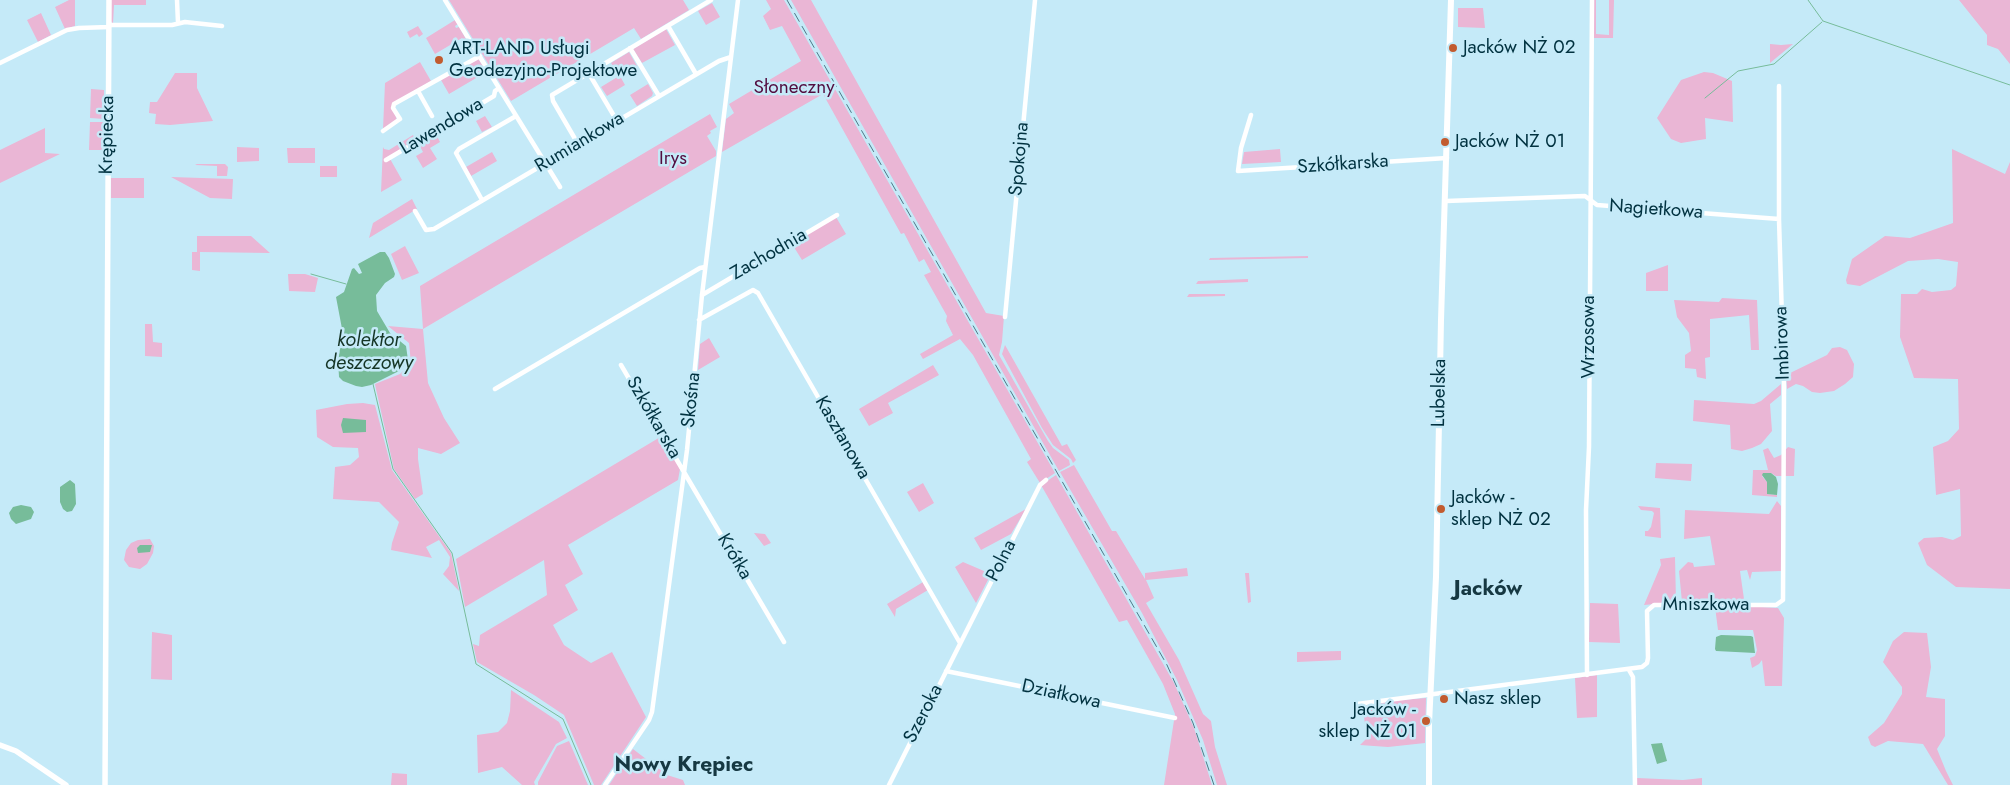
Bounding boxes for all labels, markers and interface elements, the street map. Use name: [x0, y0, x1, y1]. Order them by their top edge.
place label: Jacków NŻ 02: [1463, 37, 1576, 59]
place label: ART-LAND Usługi Geodezyjno-Projektowe: [449, 38, 637, 82]
marker: Jacków NŻ 02: [1447, 42, 1459, 54]
marker: ART-LAND Usługi Geodezyjno-Projektowe: [433, 54, 445, 66]
park label: Słoneczny: [754, 77, 834, 99]
street label: Lawendowa: [396, 93, 488, 161]
street label: Krępiecka: [96, 95, 120, 175]
street label: Rumiankowa: [531, 108, 629, 178]
street label: Spokojna: [1005, 121, 1035, 197]
place label: Jacków NŻ 01: [1455, 131, 1565, 153]
marker: Jacków NŻ 01: [1439, 136, 1451, 148]
park label: Irys: [659, 148, 687, 170]
street label: Szkółkarska: [1297, 150, 1389, 180]
street label: Nagietkowa: [1608, 195, 1704, 225]
street label: Zachodnia: [727, 224, 811, 286]
street label: Wrzosowa: [1578, 295, 1600, 379]
street label: Imbirowa: [1770, 306, 1796, 380]
water label: kolektor deszczowy: [325, 329, 413, 376]
street label: Lubelska: [1428, 359, 1452, 427]
street label: Skośna: [678, 371, 706, 429]
street label: Szkółkarska: [620, 373, 686, 463]
street label: Kasztanowa: [809, 392, 875, 484]
place label: Jacków - sklep NŻ 02: [1451, 487, 1551, 531]
marker: Jacków - sklep NŻ 02: [1435, 503, 1447, 515]
street label: Krótka: [712, 530, 756, 584]
street label: Polna: [982, 536, 1022, 586]
district label: Jacków: [1454, 577, 1522, 603]
street label: Mniszkowa: [1663, 594, 1749, 616]
street label: Działkowa: [1019, 675, 1103, 715]
street label: Szeroka: [900, 681, 948, 747]
place label: Nasz sklep: [1454, 688, 1541, 710]
marker: Nasz sklep: [1438, 693, 1450, 705]
place label: Jacków - sklep NŻ 01: [1319, 699, 1416, 743]
marker: Jacków - sklep NŻ 01: [1420, 715, 1432, 727]
district label: Nowy Krępiec: [615, 753, 753, 779]

